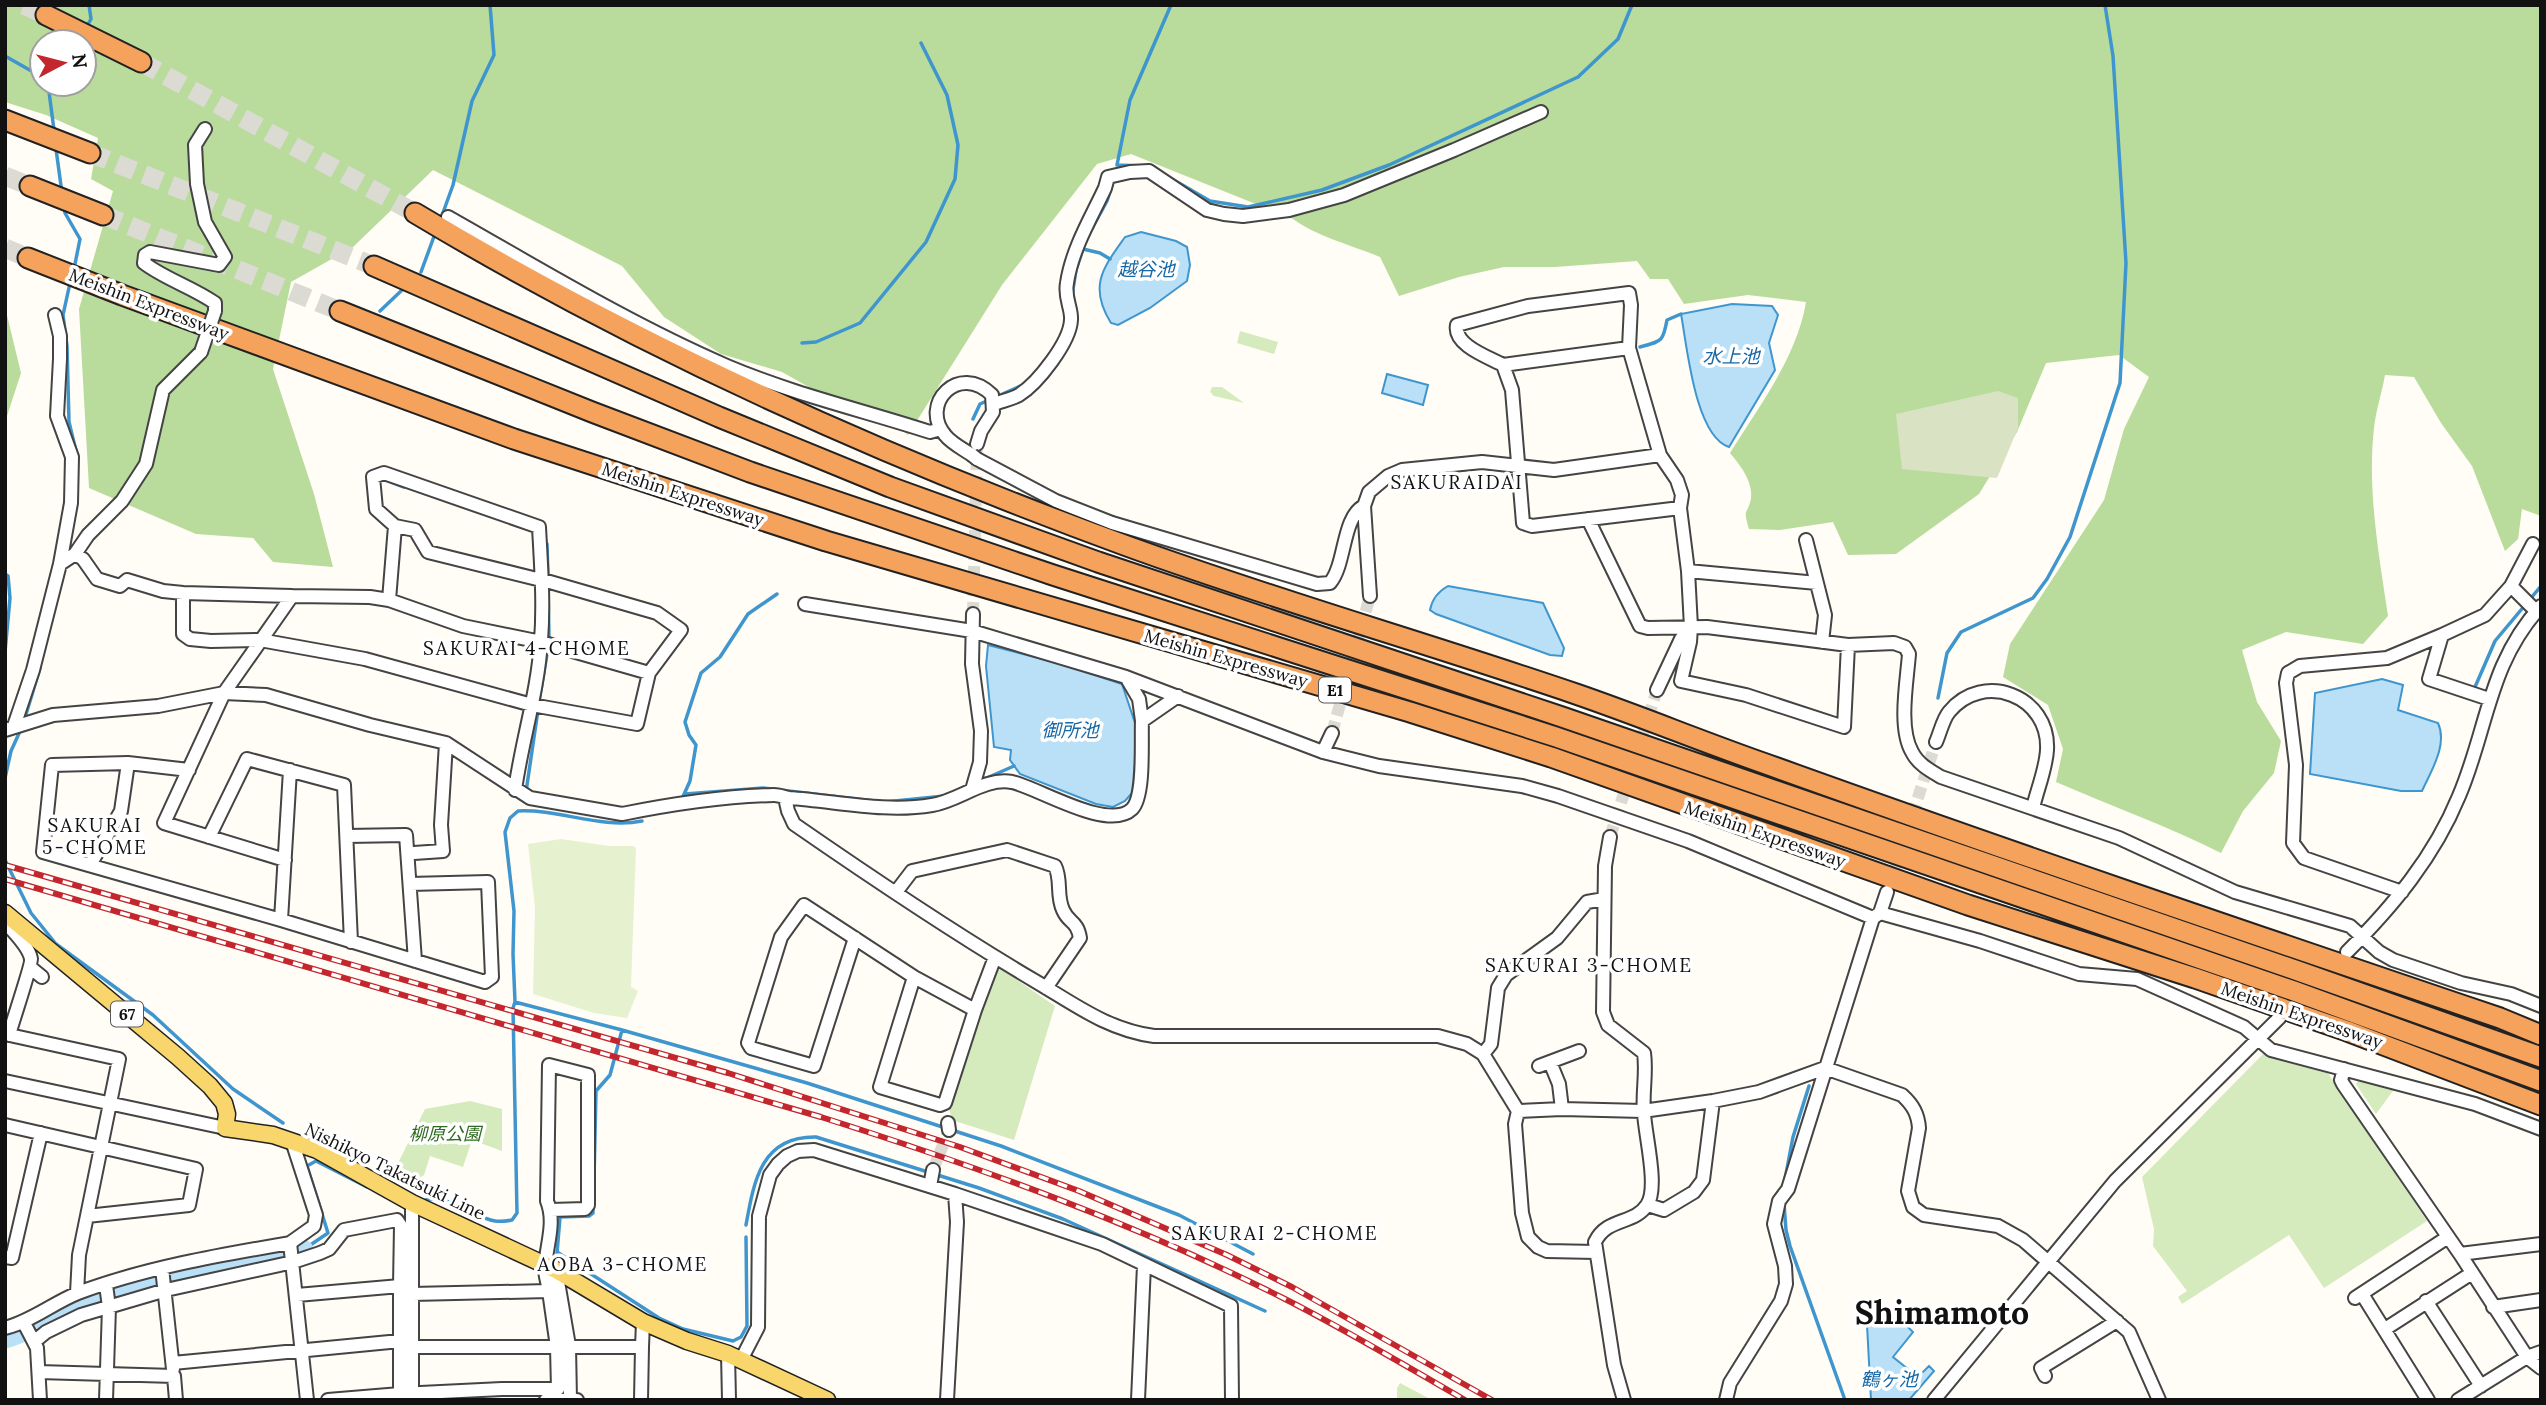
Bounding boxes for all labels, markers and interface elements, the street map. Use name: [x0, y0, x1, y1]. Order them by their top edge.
north arrow: [28, 28, 98, 98]
text: N: [67, 52, 93, 70]
water label: 越谷池: [1117, 257, 1176, 281]
street label: Meishin Expressway: [66, 263, 233, 345]
water label: 水上池: [1702, 344, 1761, 368]
street label: Meishin Expressway: [599, 457, 768, 531]
district label: SAKURAIDAI: [1390, 470, 1524, 494]
street label: Meishin Expressway: [1141, 624, 1311, 693]
district label: SAKURAI 4-CHOME: [423, 636, 631, 660]
road number: E1: [1319, 678, 1351, 702]
water label: 御所池: [1041, 718, 1100, 742]
street label: Meishin Expressway: [1681, 796, 1849, 873]
district label: SAKURAI 5-CHOME: [42, 813, 148, 859]
district label: SAKURAI 3-CHOME: [1485, 953, 1693, 977]
street label: Meishin Expressway: [2218, 977, 2386, 1054]
road number: 67: [111, 1002, 143, 1026]
street label: Nishikyo Takatsuki Line: [301, 1117, 489, 1225]
park label: 柳原公園: [409, 1122, 484, 1145]
district label: SAKURAI 2-CHOME: [1171, 1221, 1379, 1245]
district label: AOBA 3-CHOME: [537, 1252, 708, 1276]
district label: Shimamoto: [1855, 1292, 2029, 1333]
water label: 鶴ヶ池: [1860, 1367, 1919, 1391]

